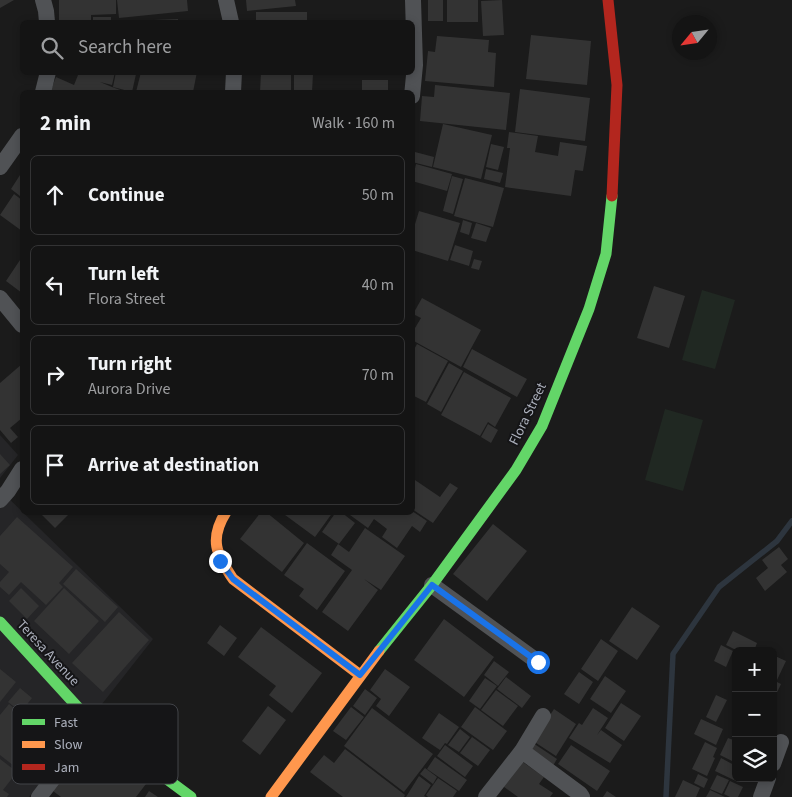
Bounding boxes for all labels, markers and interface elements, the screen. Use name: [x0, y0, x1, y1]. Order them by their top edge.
north arrow: [672, 15, 717, 60]
search box: [20, 20, 415, 75]
icon: search: [38, 34, 66, 62]
text: Search here: [78, 34, 172, 61]
text: 2 min: [40, 108, 91, 138]
text: Walk · 160 m: [312, 112, 395, 134]
icon: ahead: [41, 181, 69, 209]
text: Continue: [88, 182, 165, 209]
text: 50 m: [362, 184, 394, 206]
text: Turn left: [88, 261, 159, 288]
icon: left: [41, 271, 69, 299]
text: 40 m: [362, 274, 394, 296]
text: Flora Street: [88, 288, 165, 310]
text: Turn right: [88, 351, 172, 378]
icon: right: [41, 361, 69, 389]
text: 70 m: [362, 364, 394, 386]
text: Aurora Drive: [88, 378, 170, 400]
street label: Flora Street: [504, 379, 552, 449]
icon: arrive: [41, 451, 69, 479]
text: Arrive at destination: [88, 452, 259, 479]
route end: [209, 550, 232, 573]
street label: Teresa Avenue: [12, 615, 84, 691]
map controls: [732, 647, 777, 782]
button: +: [732, 647, 777, 692]
route start: [527, 651, 550, 674]
button: −: [732, 692, 777, 737]
legend: [12, 704, 178, 784]
text: Fast: [54, 713, 78, 733]
text: Slow: [54, 735, 83, 755]
button: layers: [732, 737, 777, 782]
text: Jam: [54, 758, 79, 778]

